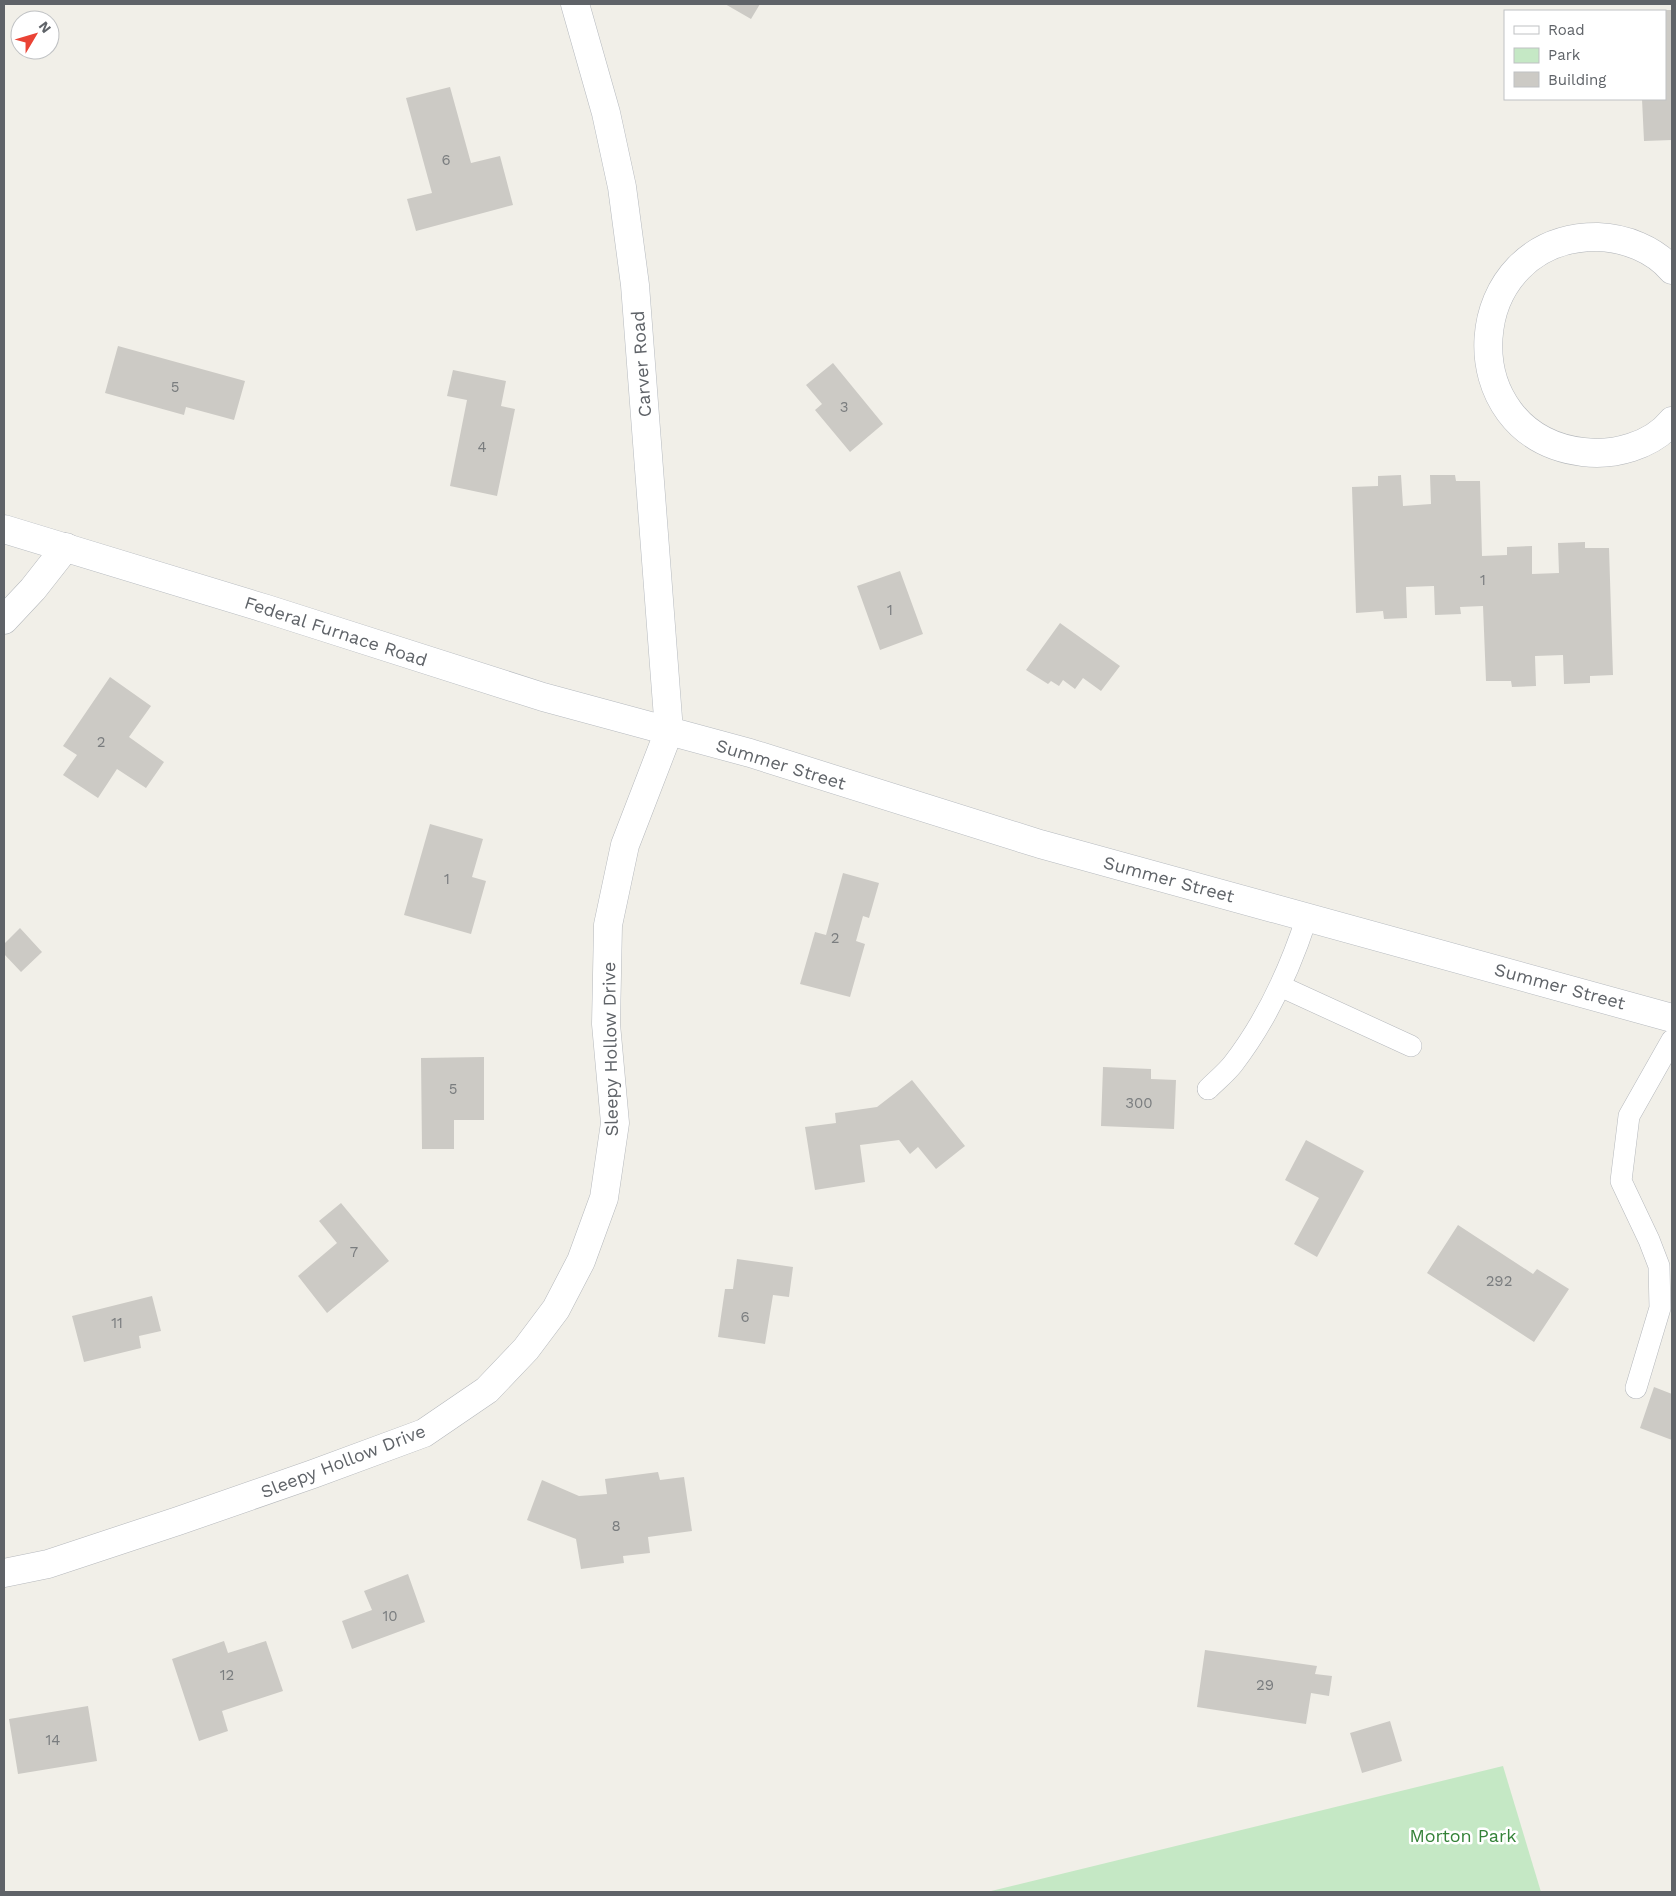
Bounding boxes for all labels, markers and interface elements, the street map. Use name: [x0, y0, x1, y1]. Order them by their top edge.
north arrow: [10, 10, 60, 60]
legend: [1504, 10, 1666, 100]
text: N: [36, 18, 55, 36]
text: Road: [1548, 21, 1585, 39]
text: Park: [1548, 46, 1581, 64]
text: Building: [1548, 71, 1606, 89]
house number: 6: [441, 151, 451, 169]
street label: Carver Road: [627, 310, 655, 418]
house number: 5: [171, 378, 179, 396]
house number: 3: [840, 398, 848, 416]
house number: 4: [477, 438, 487, 456]
house number: 1: [1480, 571, 1486, 589]
street label: Federal Furnace Road: [242, 592, 430, 670]
house number: 1: [887, 601, 893, 619]
house number: 2: [97, 733, 105, 751]
street label: Summer Street: [714, 734, 849, 794]
street label: Summer Street: [1101, 851, 1237, 907]
house number: 1: [444, 870, 450, 888]
house number: 2: [831, 929, 839, 947]
street label: Summer Street: [1492, 958, 1628, 1014]
street label: Sleepy Hollow Drive: [598, 961, 622, 1137]
house number: 5: [449, 1080, 457, 1098]
house number: 300: [1125, 1094, 1153, 1112]
house number: 7: [350, 1243, 358, 1261]
house number: 292: [1486, 1272, 1512, 1290]
house number: 6: [740, 1308, 750, 1326]
house number: 11: [111, 1314, 123, 1332]
street label: Sleepy Hollow Drive: [258, 1420, 428, 1502]
house number: 8: [611, 1517, 621, 1535]
house number: 10: [382, 1607, 398, 1625]
house number: 12: [220, 1666, 234, 1684]
house number: 29: [1256, 1676, 1274, 1694]
house number: 14: [45, 1731, 61, 1749]
park label: Morton Park: [1409, 1825, 1517, 1846]

